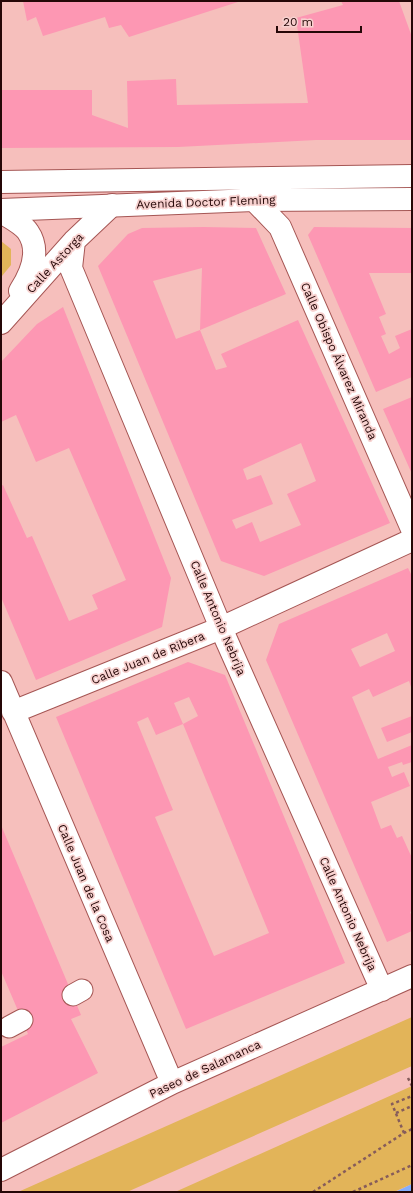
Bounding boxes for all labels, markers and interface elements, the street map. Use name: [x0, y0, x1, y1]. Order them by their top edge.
scale bar: [277, 8, 361, 34]
text: 20 m: [283, 15, 313, 29]
street label: Avenida Doctor Fleming: [136, 193, 276, 211]
street label: Calle Astorga: [24, 230, 87, 296]
street label: Calle Obispo Álvarez Miranda: [298, 280, 380, 442]
street label: Calle Antonio Nebrija: [187, 558, 249, 678]
street label: Calle Juan de Ribera: [89, 629, 207, 687]
street label: Calle Juan de la Cosa: [55, 822, 117, 944]
street label: Calle Antonio Nebrija: [316, 855, 380, 973]
street label: Paseo de Salamanca: [147, 1037, 263, 1101]

